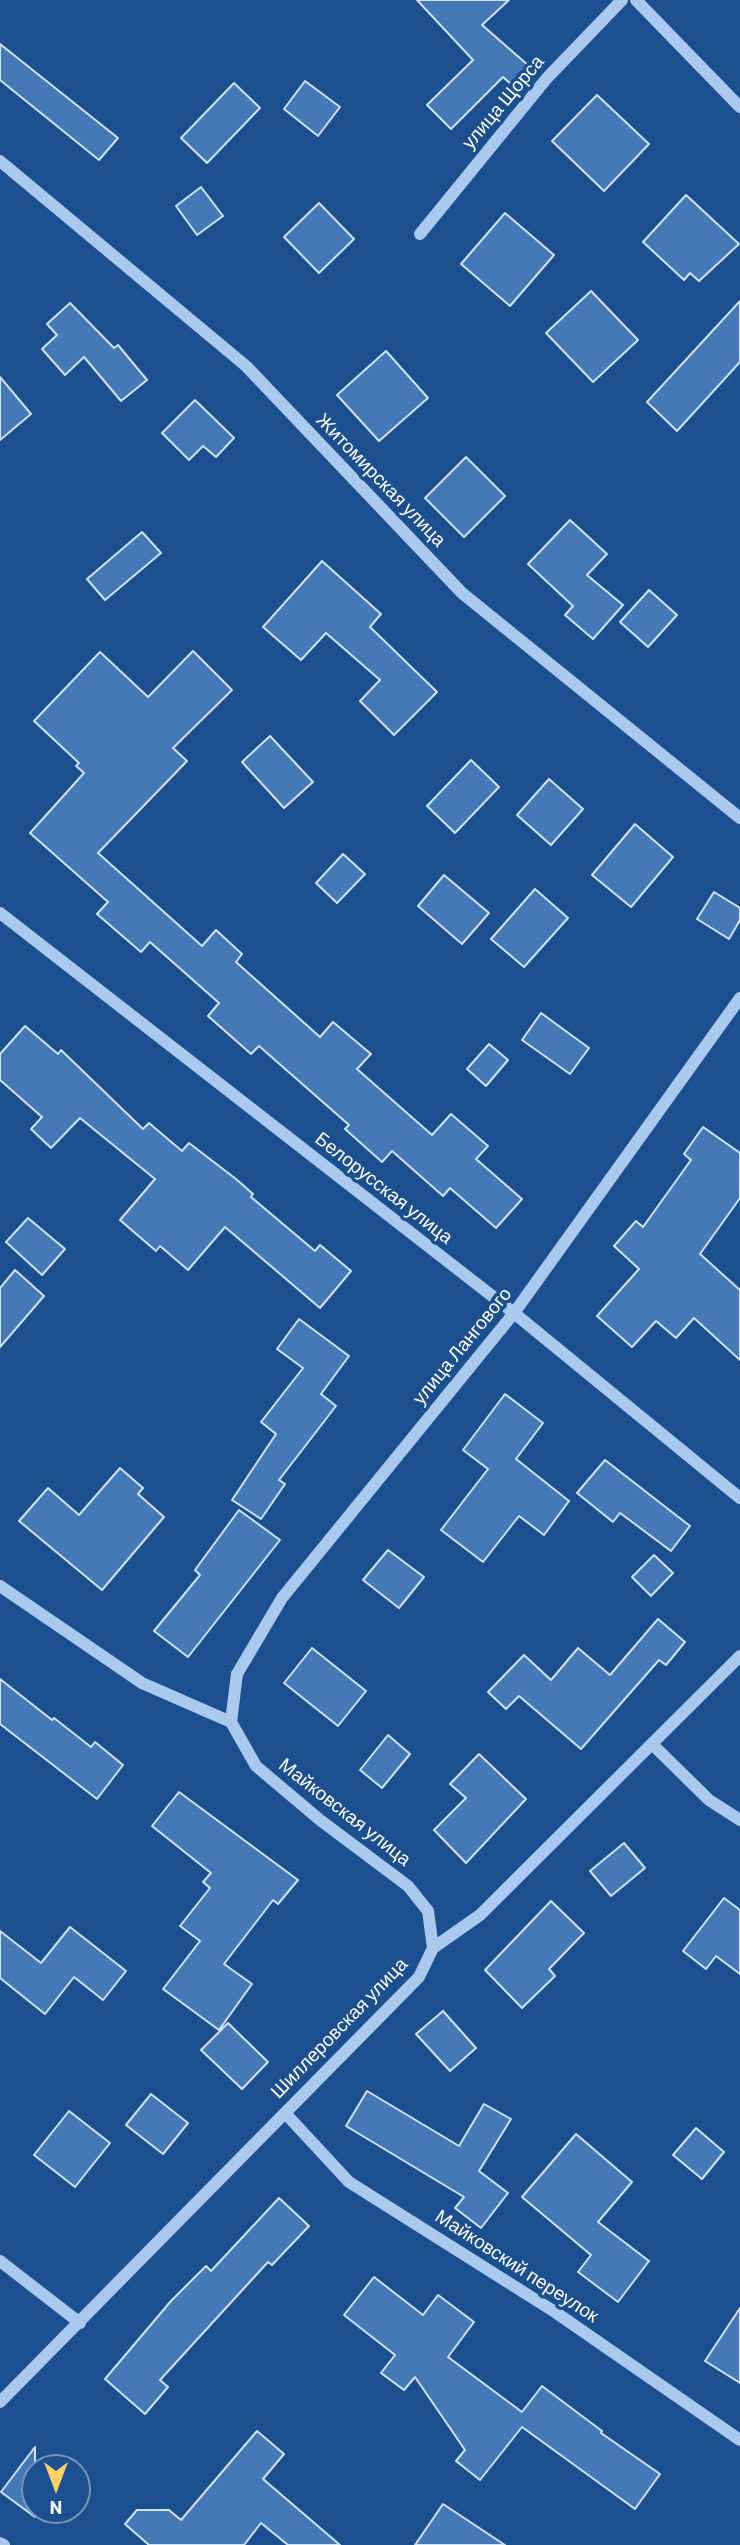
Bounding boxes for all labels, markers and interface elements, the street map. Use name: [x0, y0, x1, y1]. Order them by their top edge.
street label: улица Щорса: [457, 51, 549, 153]
street label: Житомирская улица: [311, 409, 451, 551]
street label: Белорусская улица: [311, 1127, 457, 1249]
street label: улица Лангового: [408, 1283, 516, 1409]
street label: Майковская улица: [274, 1753, 416, 1871]
street label: Шиллеровская улица: [266, 1953, 412, 2103]
street label: Майковский переулок: [431, 2205, 603, 2327]
north arrow: [21, 2454, 91, 2524]
text: N: [50, 2497, 62, 2520]

